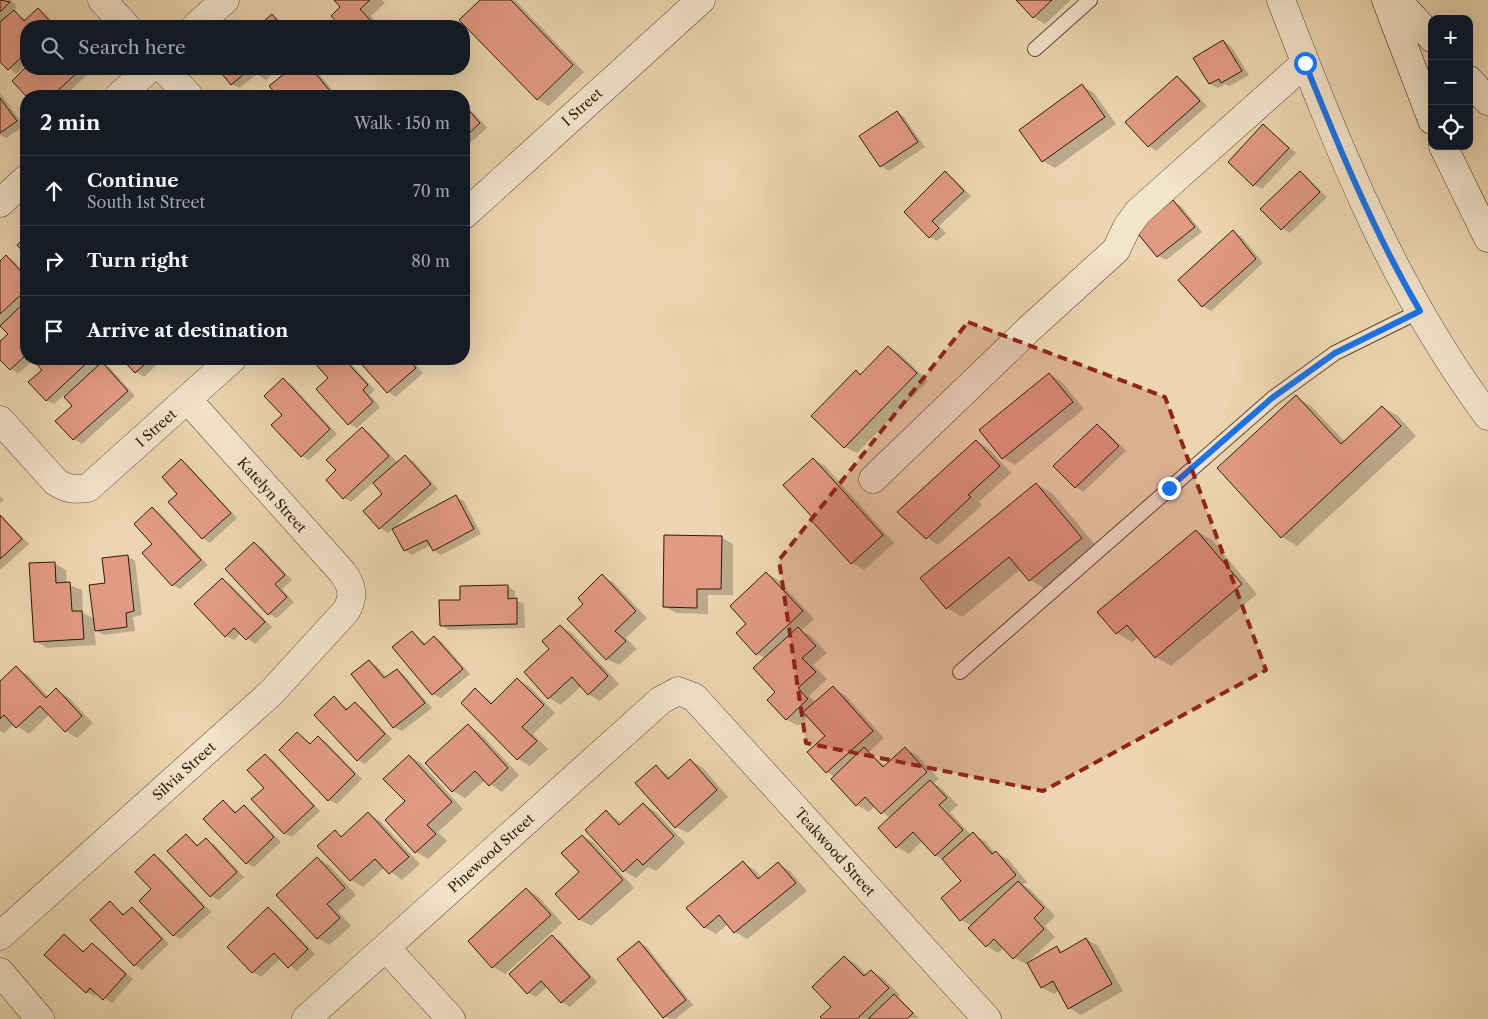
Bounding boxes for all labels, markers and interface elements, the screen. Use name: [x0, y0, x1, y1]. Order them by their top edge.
map controls: [1428, 15, 1473, 150]
button: +: [1428, 15, 1473, 60]
search box: [20, 20, 470, 75]
icon: search: [38, 34, 66, 62]
text: Search here: [78, 36, 186, 59]
route start: [1294, 52, 1317, 75]
button: −: [1428, 60, 1473, 105]
street label: I Street: [558, 84, 606, 130]
button: locate: [1428, 105, 1473, 150]
text: 2 min: [40, 110, 100, 135]
text: Walk · 150 m: [354, 113, 450, 133]
text: Continue: [87, 169, 179, 192]
icon: ahead: [40, 177, 68, 205]
text: 70 m: [413, 181, 450, 201]
text: South 1st Street: [87, 192, 205, 212]
icon: right: [40, 247, 68, 275]
text: Turn right: [87, 249, 188, 272]
text: 80 m: [411, 251, 450, 271]
icon: arrive: [40, 317, 68, 345]
text: Arrive at destination: [87, 319, 288, 342]
street label: I Street: [132, 405, 180, 451]
street label: Katelyn Street: [234, 454, 311, 536]
route end: [1158, 477, 1181, 500]
street label: Silvia Street: [149, 738, 219, 804]
street label: Teakwood Street: [791, 804, 879, 900]
street label: Pinewood Street: [444, 809, 538, 897]

